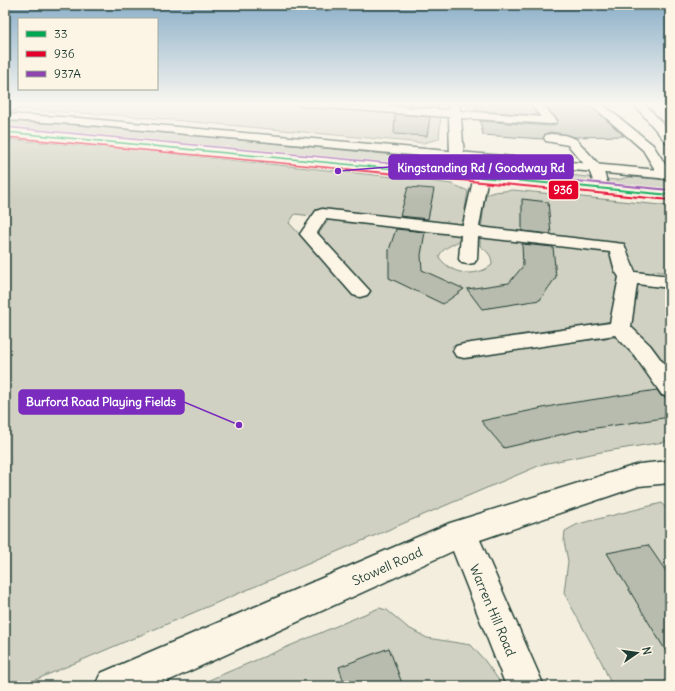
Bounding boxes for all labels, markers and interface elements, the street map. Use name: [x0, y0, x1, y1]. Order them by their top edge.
legend: [18, 18, 158, 90]
text: 33: [54, 26, 68, 41]
text: 936: [54, 46, 75, 61]
text: 937A: [54, 66, 81, 81]
callout: Kingstanding Rd / Goodway Rd: [389, 155, 573, 179]
text: Kingstanding Rd / Goodway Rd: [397, 160, 565, 176]
line badge: 936: [548, 180, 579, 200]
text: 936: [554, 183, 572, 197]
callout: Burford Road Playing Fields: [19, 390, 184, 414]
text: Burford Road Playing Fields: [26, 394, 176, 410]
street label: Stowell Road: [349, 543, 425, 590]
street label: Warren Hill Road: [466, 562, 520, 659]
north arrow: [617, 633, 657, 673]
text: N: [639, 645, 654, 656]

